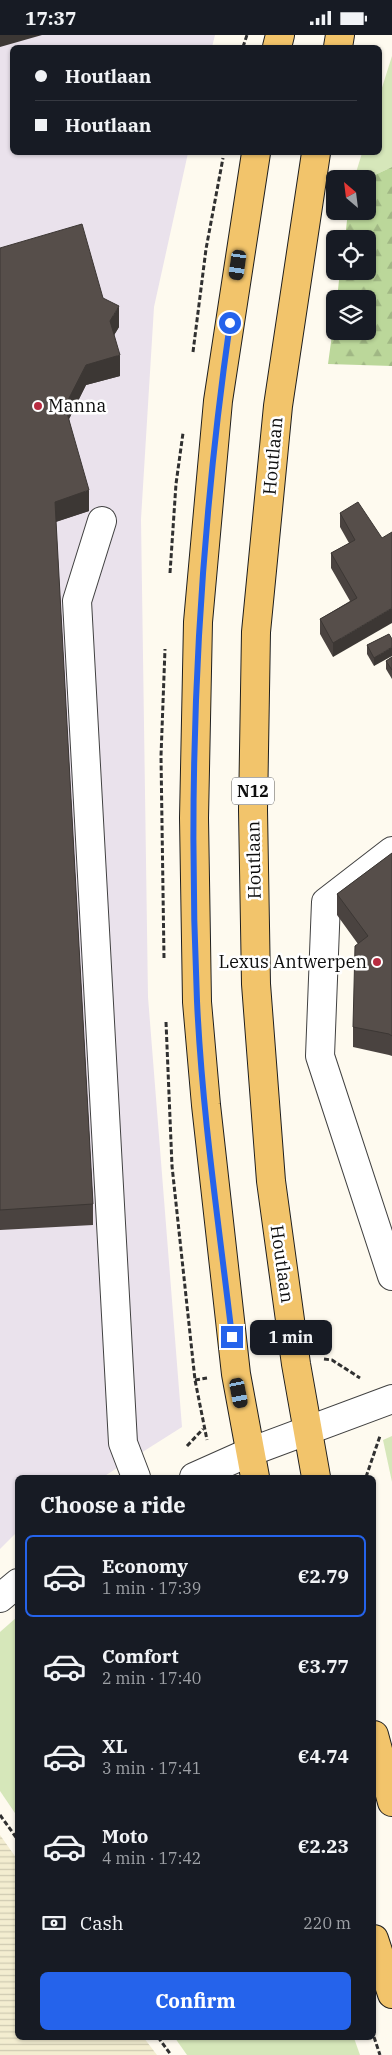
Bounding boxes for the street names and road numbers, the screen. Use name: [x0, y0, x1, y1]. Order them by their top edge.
street label: Houtlaan: [258, 416, 287, 496]
road number: N12: [232, 777, 274, 804]
street label: Houtlaan: [241, 821, 266, 899]
street label: Houtlaan: [266, 1224, 299, 1304]

